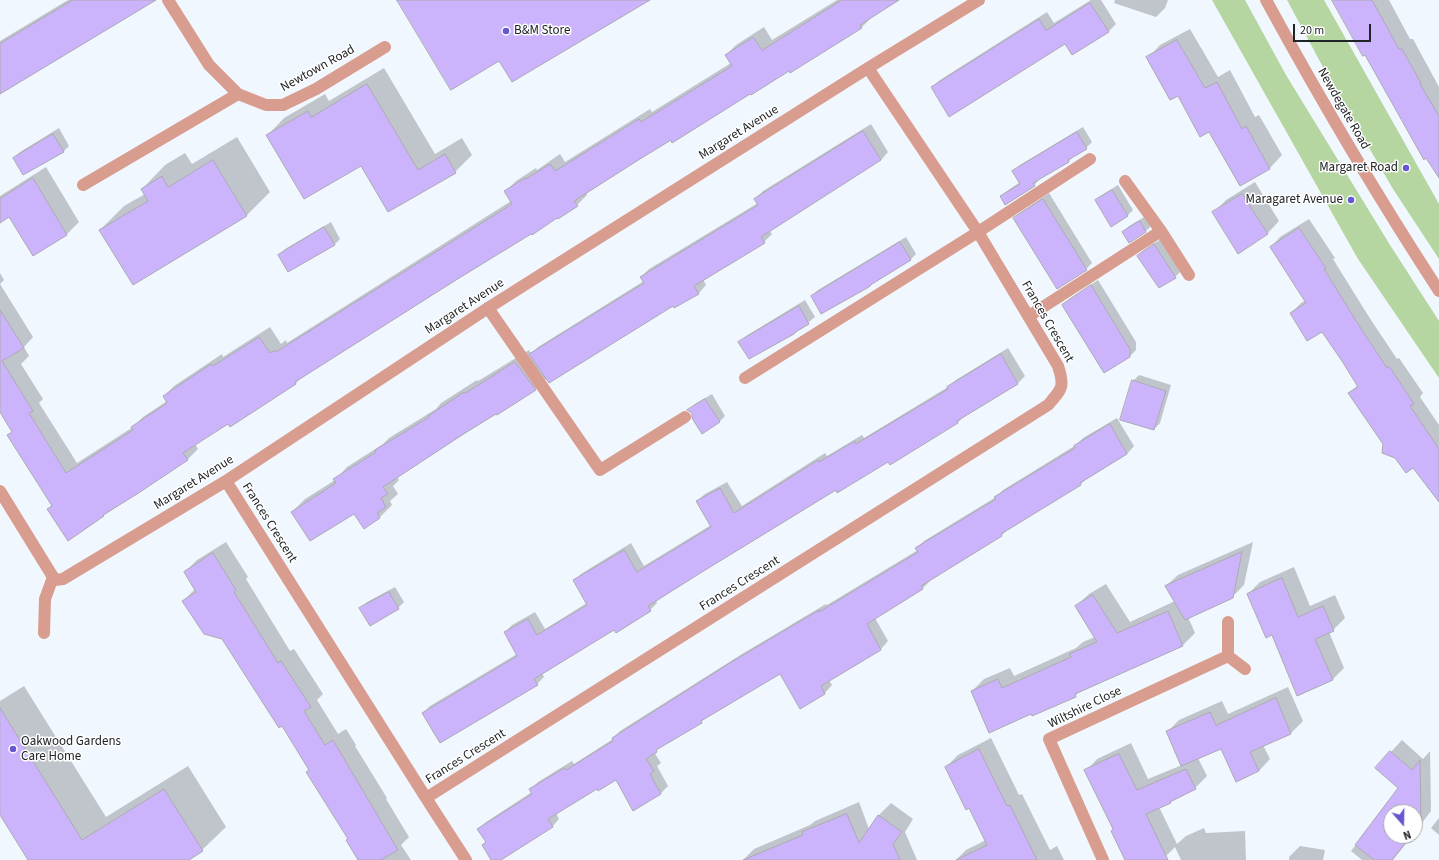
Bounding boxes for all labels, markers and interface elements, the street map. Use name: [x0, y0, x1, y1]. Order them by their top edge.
scale bar: [1295, 16, 1373, 42]
text: 20 m: [1300, 22, 1324, 39]
place label: B&M Store: [514, 23, 570, 39]
marker: B&M Store: [501, 26, 511, 36]
street label: Newtown Road: [278, 42, 358, 96]
street label: Newdegate Road: [1313, 65, 1373, 153]
street label: Margaret Avenue: [696, 102, 782, 164]
place label: Margaret Road: [1319, 160, 1398, 176]
marker: Margaret Road: [1401, 163, 1411, 173]
place label: Maragaret Avenue: [1246, 192, 1343, 208]
marker: Maragaret Avenue: [1346, 195, 1356, 205]
street label: Margaret Avenue: [423, 276, 507, 338]
street label: Frances Crescent: [1017, 278, 1077, 366]
street label: Margaret Avenue: [151, 452, 237, 514]
street label: Frances Crescent: [238, 480, 300, 566]
street label: Frances Crescent: [697, 553, 783, 615]
street label: Wiltshire Close: [1046, 684, 1124, 732]
street label: Frances Crescent: [423, 726, 509, 788]
place label: Oakwood Gardens Care Home: [21, 734, 121, 765]
marker: Oakwood Gardens Care Home: [8, 744, 18, 754]
north arrow: [1383, 804, 1423, 844]
text: N: [1401, 827, 1413, 843]

